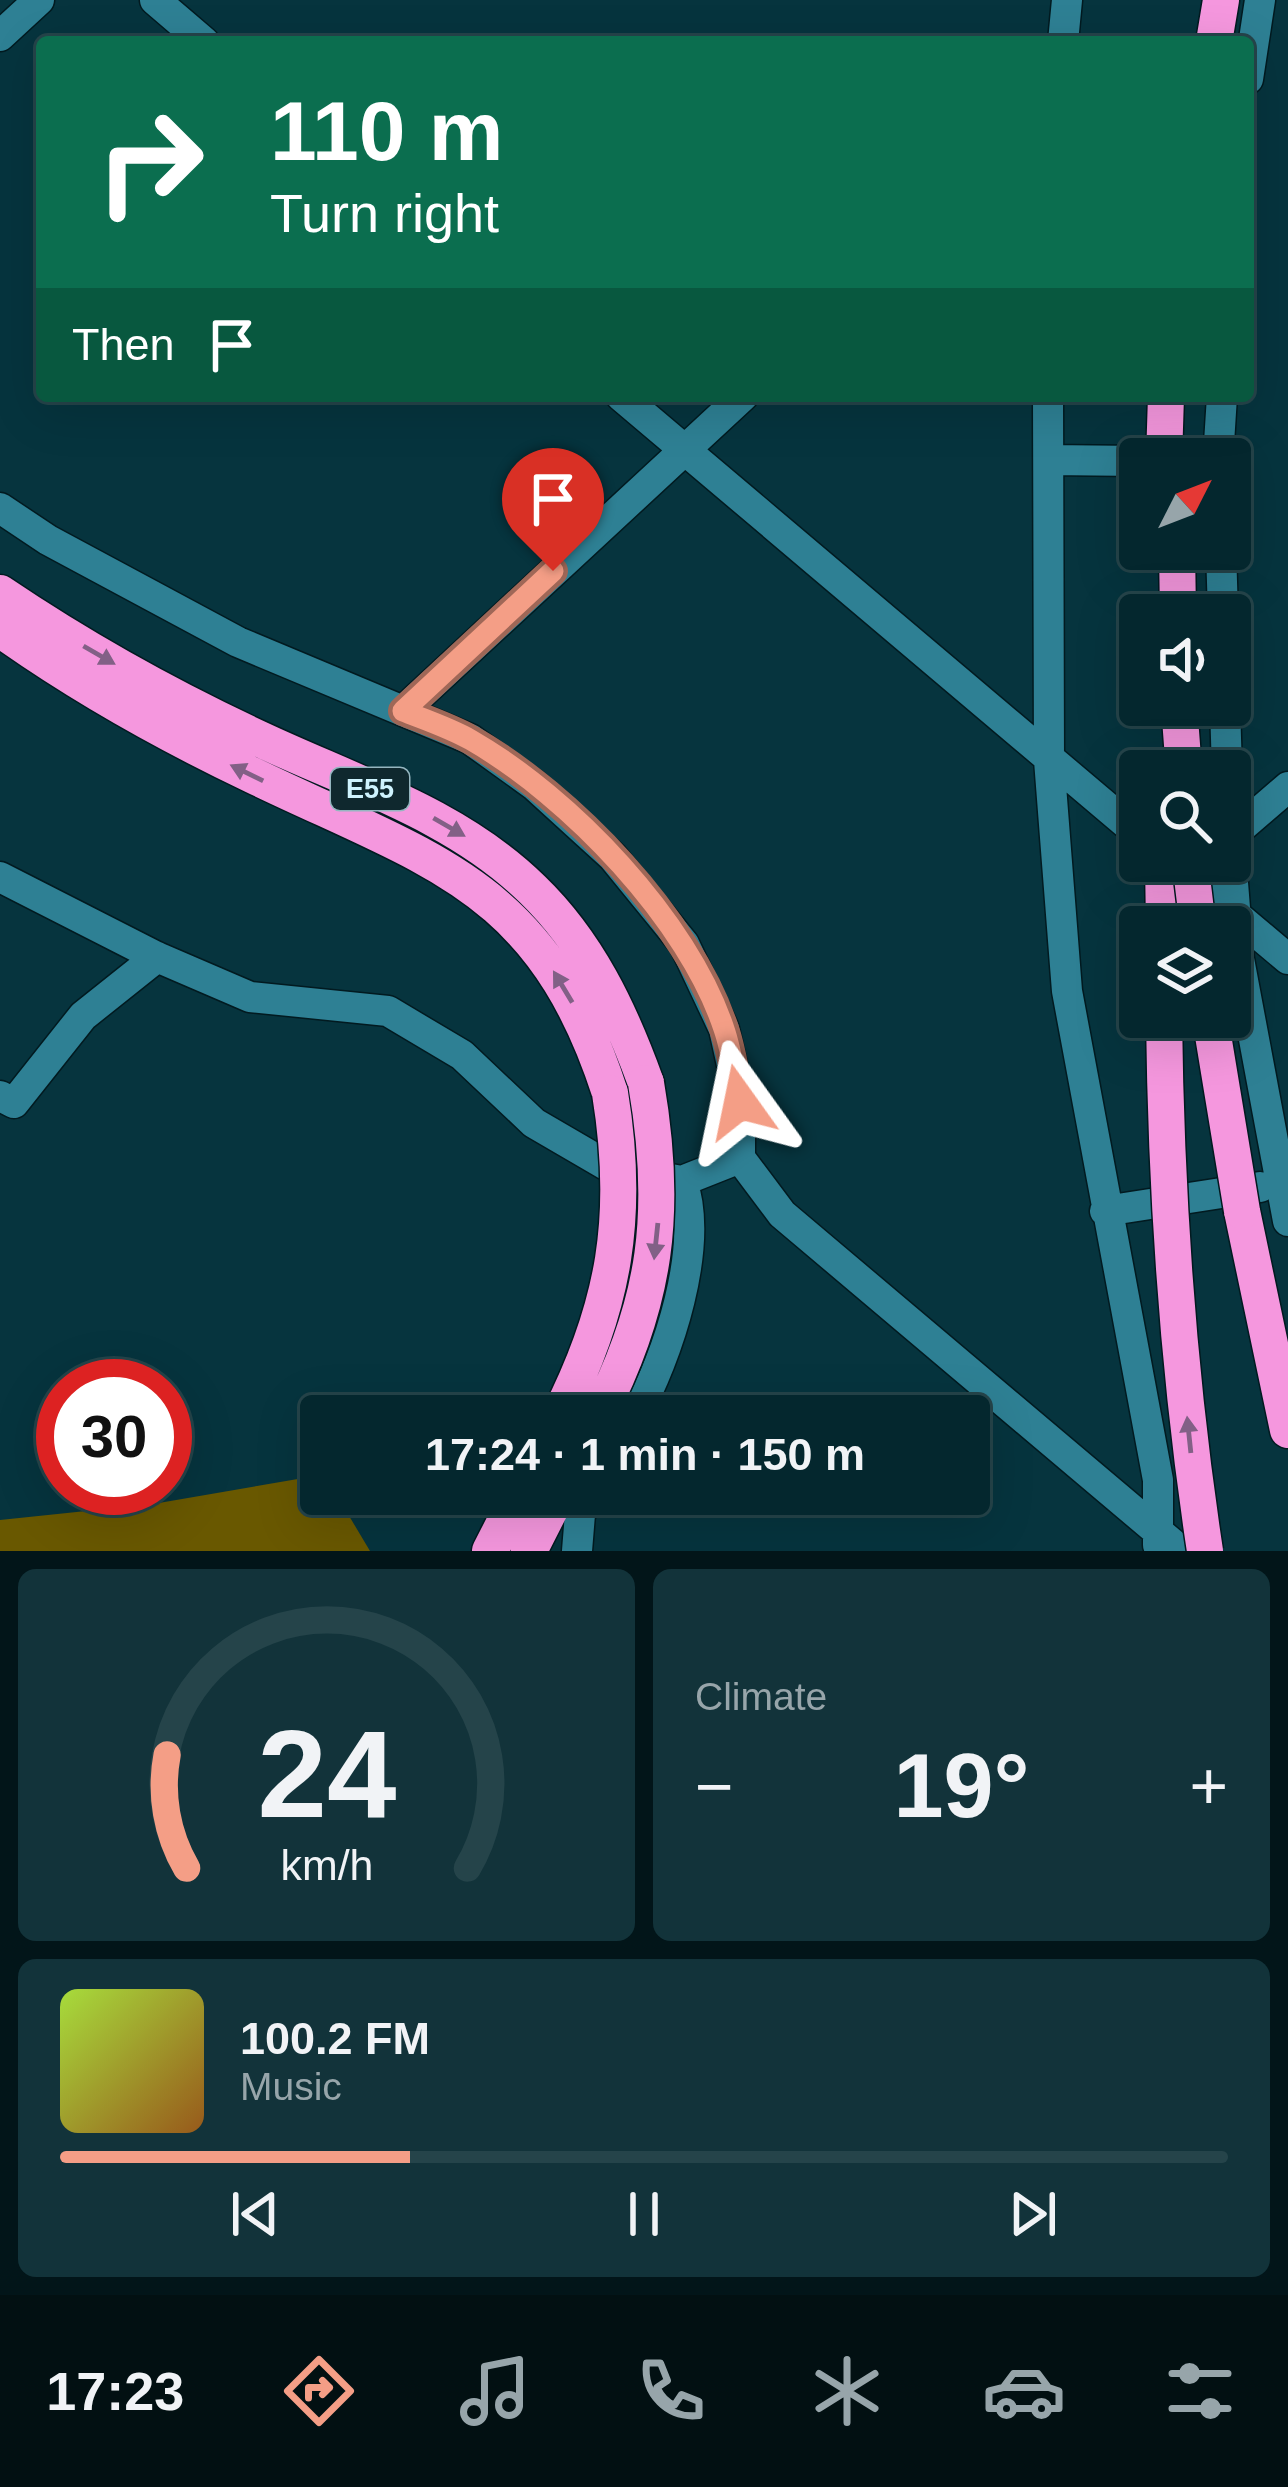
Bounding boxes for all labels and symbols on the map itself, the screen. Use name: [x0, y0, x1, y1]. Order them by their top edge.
north arrow: [1119, 438, 1251, 570]
pin: [502, 448, 604, 571]
one-way arrow: [82, 644, 116, 665]
one-way arrow: [229, 763, 264, 783]
road number: E55: [331, 768, 409, 810]
one-way arrow: [432, 816, 466, 837]
one-way arrow: [553, 970, 575, 1003]
position arrow: [677, 1039, 803, 1165]
one-way arrow: [646, 1223, 665, 1260]
speed limit sign: 30: [36, 1359, 192, 1515]
one-way arrow: [1179, 1416, 1198, 1453]

